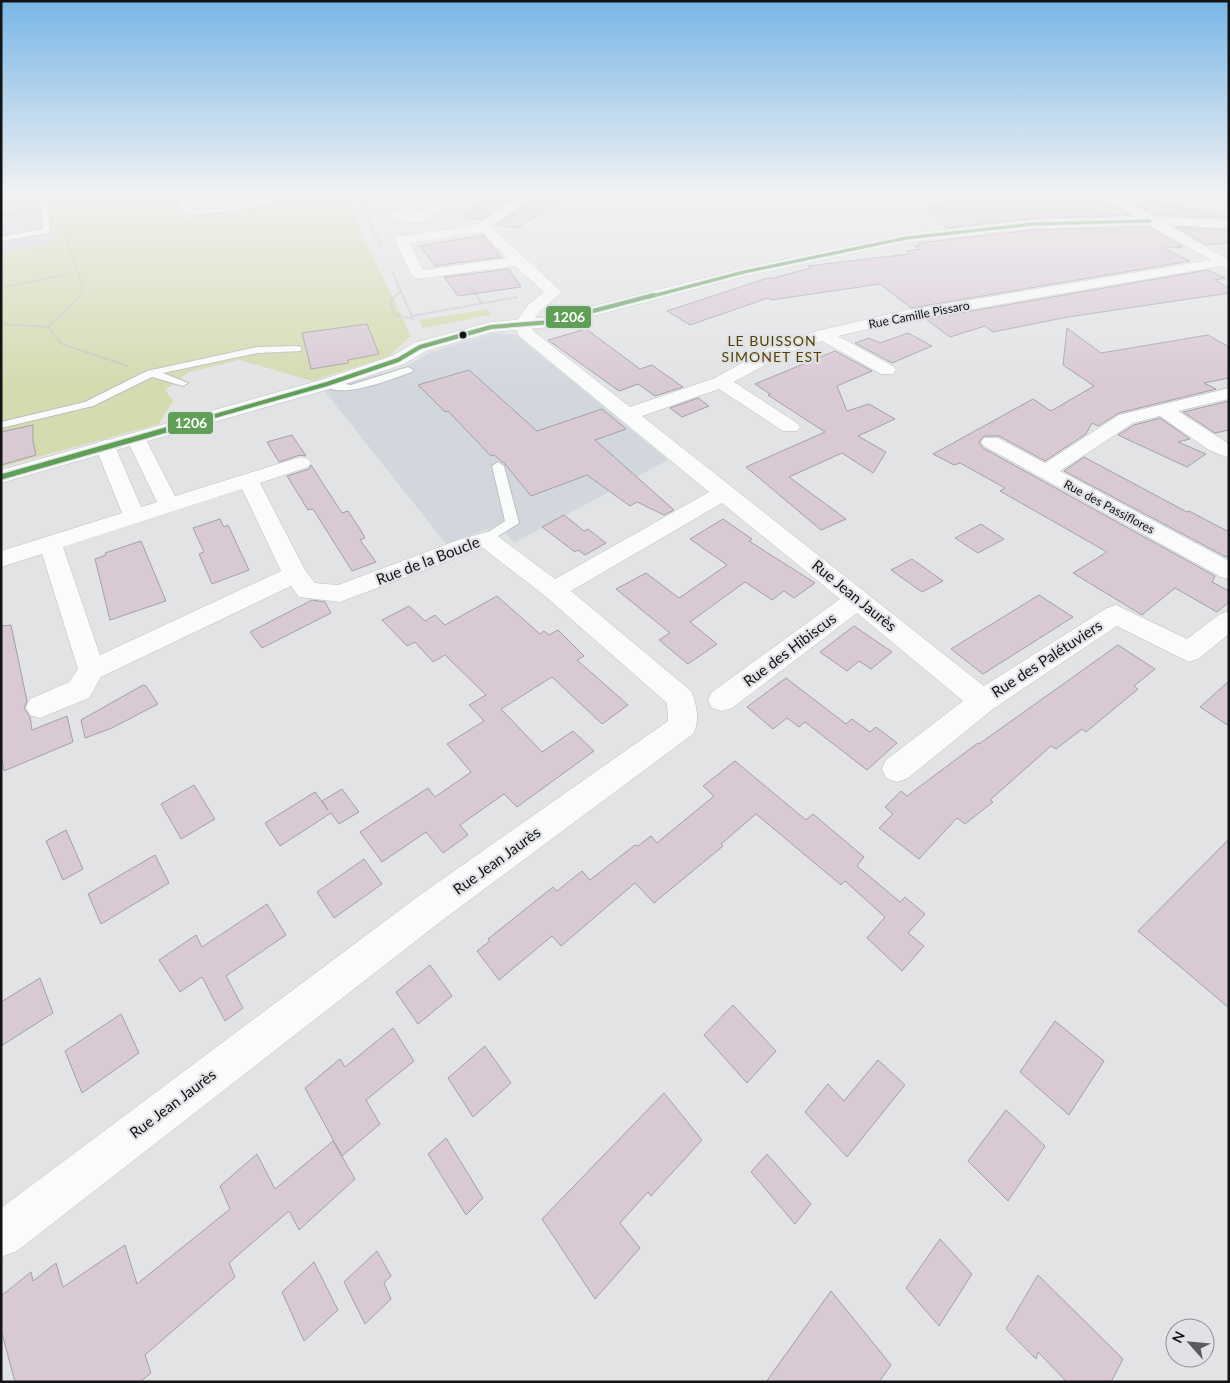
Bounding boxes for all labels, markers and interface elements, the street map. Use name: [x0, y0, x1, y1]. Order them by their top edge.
street label: Rue Camille Pissaro: [867, 297, 971, 332]
line badge: 1206: [545, 305, 592, 329]
text: 1206: [553, 308, 585, 325]
unlabelled marker: [458, 330, 468, 340]
district label: LE BUISSON SIMONET EST: [722, 332, 822, 365]
line badge: 1206: [167, 411, 214, 435]
text: 1206: [175, 414, 207, 431]
street label: Rue des Passiflores: [1061, 476, 1157, 537]
street label: Rue de la Boucle: [373, 532, 482, 588]
street label: Rue Jean Jaurès: [809, 556, 900, 635]
street label: Rue des Hibiscus: [740, 609, 839, 690]
street label: Rue des Palétuviers: [988, 616, 1105, 701]
street label: Rue Jean Jaurès: [449, 823, 544, 898]
street label: Rue Jean Jaurès: [126, 1065, 219, 1142]
north arrow: [1165, 1318, 1215, 1368]
text: N: [1168, 1328, 1188, 1346]

